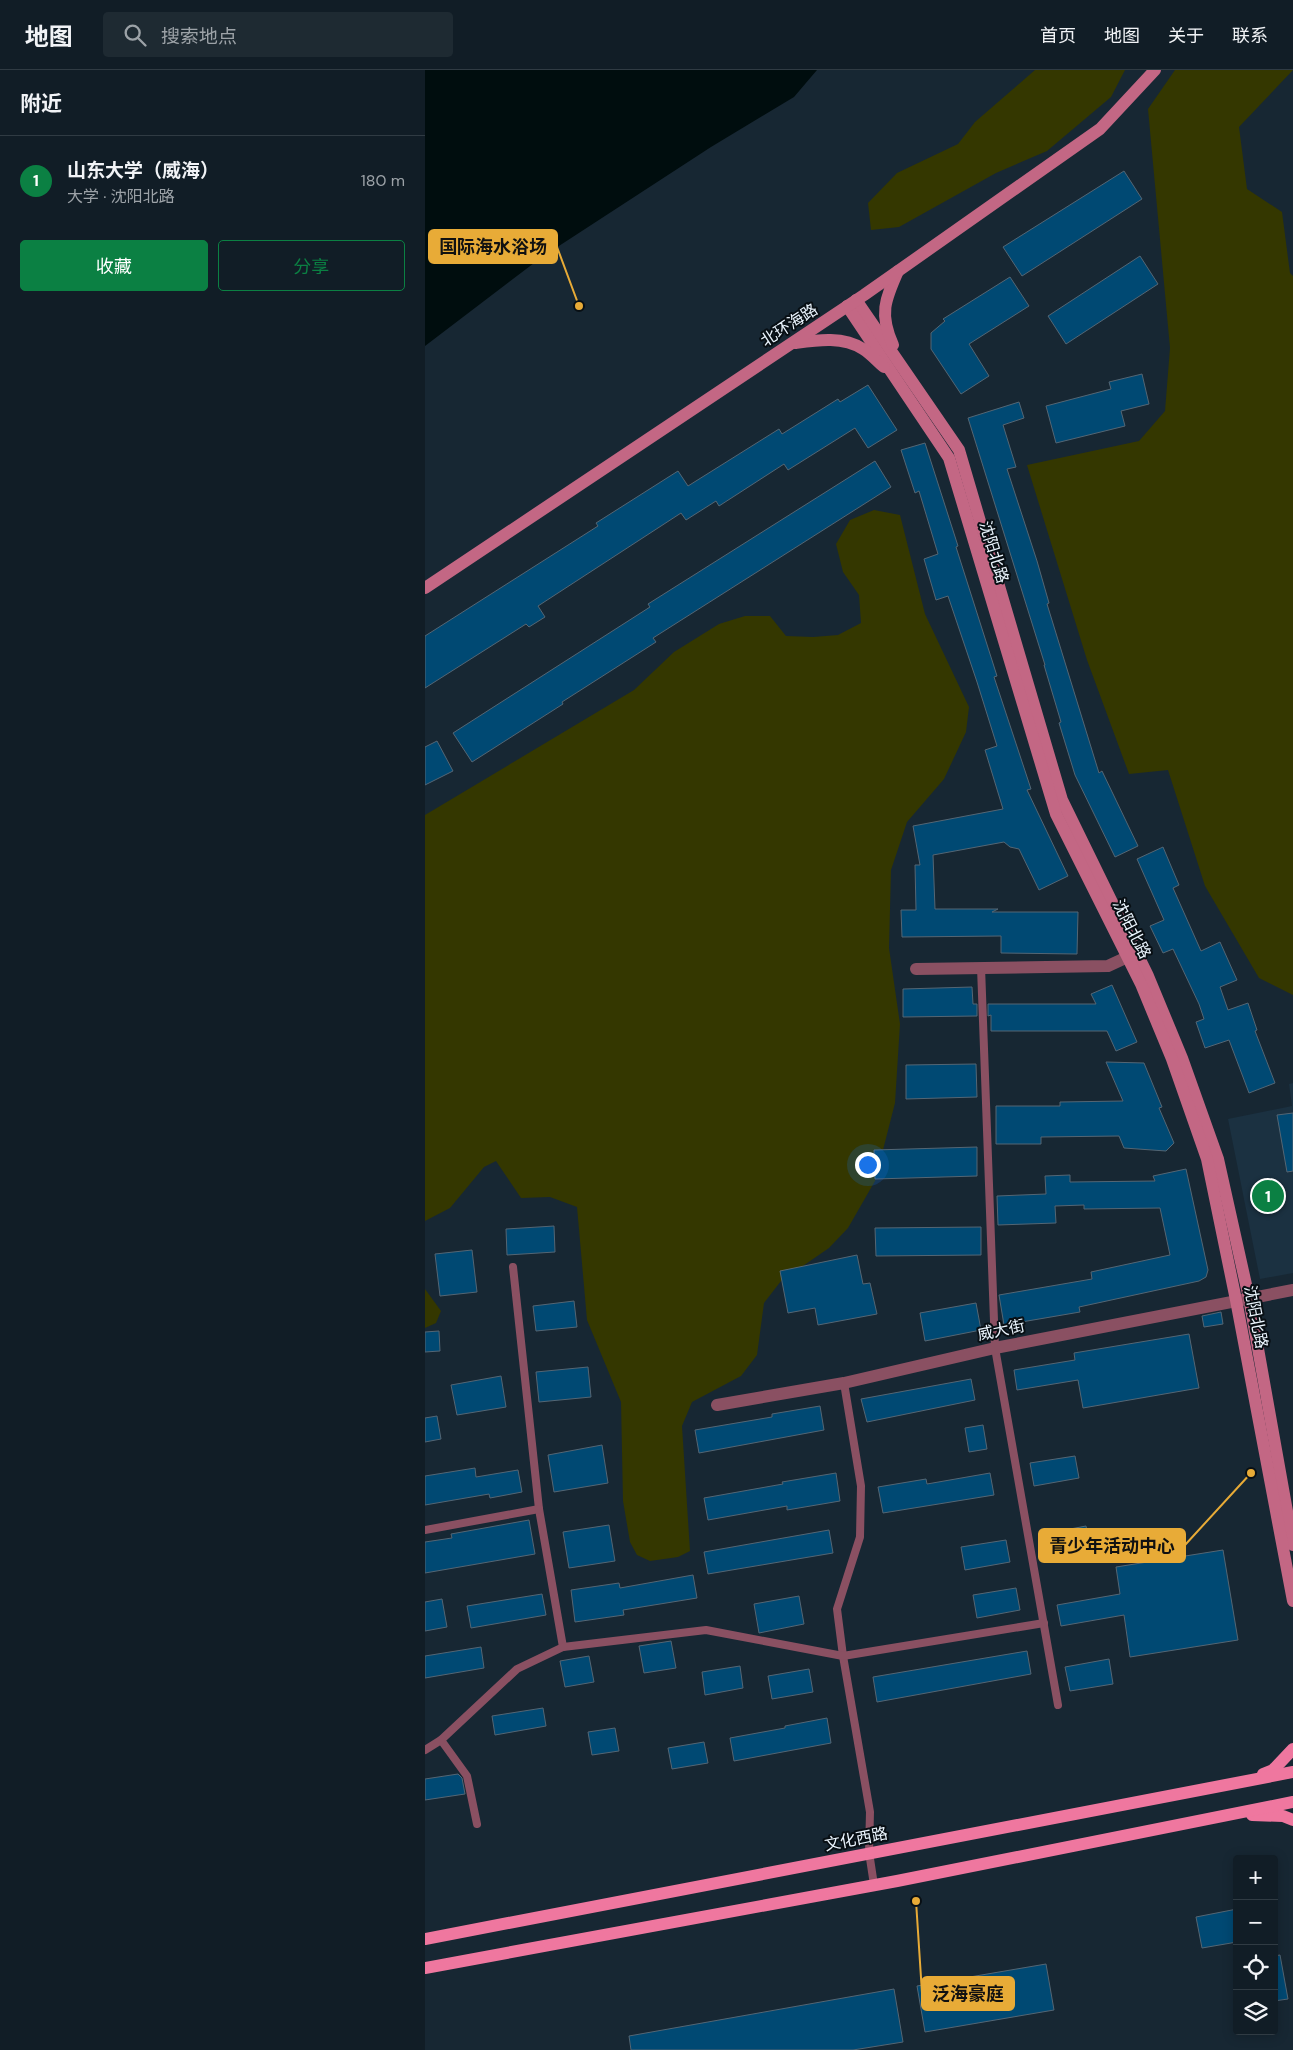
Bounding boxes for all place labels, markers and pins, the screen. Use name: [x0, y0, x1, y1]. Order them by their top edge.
callout: 国际海水浴场: [429, 230, 557, 263]
pin: 1: [1252, 1177, 1284, 1215]
callout: 青少年活动中心: [1039, 1529, 1185, 1562]
callout: 泛海豪庭: [922, 1977, 1014, 2010]

